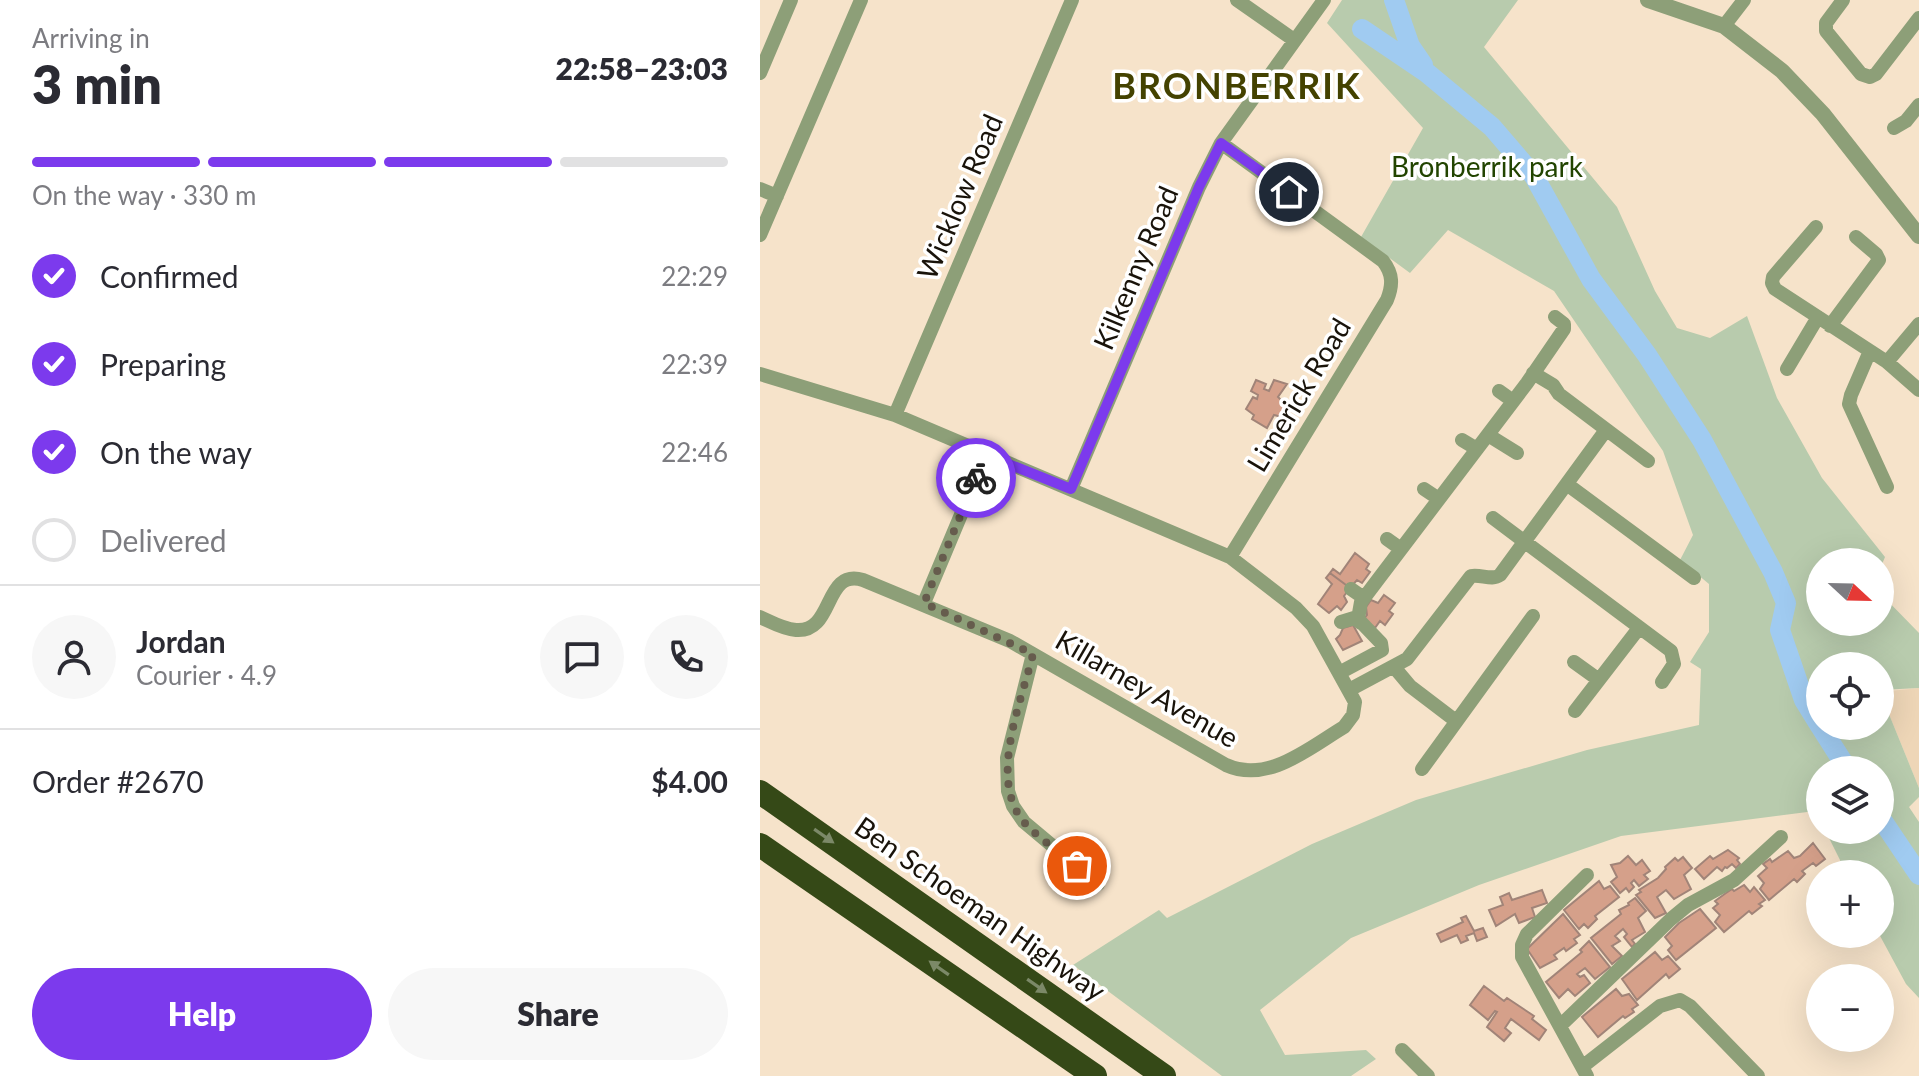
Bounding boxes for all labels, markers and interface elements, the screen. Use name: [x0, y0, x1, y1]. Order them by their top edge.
text: Arriving in: [32, 22, 150, 54]
text: 22:58–23:03: [555, 50, 728, 86]
text: 3 min: [32, 53, 162, 115]
district label: BRONBERRIK: [1112, 63, 1362, 107]
street label: Wicklow Road: [909, 109, 1009, 284]
park label: Bronberrik park: [1391, 149, 1584, 183]
pin: [1255, 158, 1323, 226]
icon: home: [1267, 170, 1311, 214]
text: On the way · 330 m: [32, 179, 256, 211]
street label: Kilkenny Road: [1085, 181, 1185, 354]
icon: check: [32, 254, 76, 298]
text: Confirmed: [100, 258, 239, 294]
text: 22:29: [661, 260, 728, 292]
street label: Limerick Road: [1239, 312, 1357, 477]
icon: check: [32, 342, 76, 386]
text: Preparing: [100, 346, 226, 382]
text: 22:39: [661, 348, 728, 380]
icon: check: [32, 430, 76, 474]
text: On the way: [100, 434, 252, 470]
text: 22:46: [661, 436, 728, 468]
courier: [936, 438, 1016, 518]
icon: bike: [954, 456, 998, 500]
text: Delivered: [100, 522, 227, 558]
north arrow: [1806, 548, 1894, 636]
map controls: [1806, 548, 1894, 1052]
button: person: [32, 615, 116, 699]
button: chat: [540, 615, 624, 699]
button: phone: [644, 615, 728, 699]
street label: Killarney Avenue: [1050, 622, 1245, 754]
text: Jordan: [136, 623, 226, 659]
button: locate: [1806, 652, 1894, 740]
text: Courier · 4.9: [136, 659, 277, 691]
button: layers: [1806, 756, 1894, 844]
text: Order #2670: [32, 763, 204, 799]
text: $4.00: [651, 763, 728, 799]
street label: Ben Schoeman Highway: [849, 809, 1113, 1008]
one-way arrow: [814, 828, 835, 843]
pin: [1043, 832, 1111, 900]
icon: bag: [1055, 844, 1099, 888]
button: +: [1806, 860, 1894, 948]
one-way arrow: [928, 961, 950, 976]
button: −: [1806, 964, 1894, 1052]
button: Help: [32, 968, 372, 1060]
button: Share: [388, 968, 728, 1060]
one-way arrow: [1026, 978, 1047, 993]

